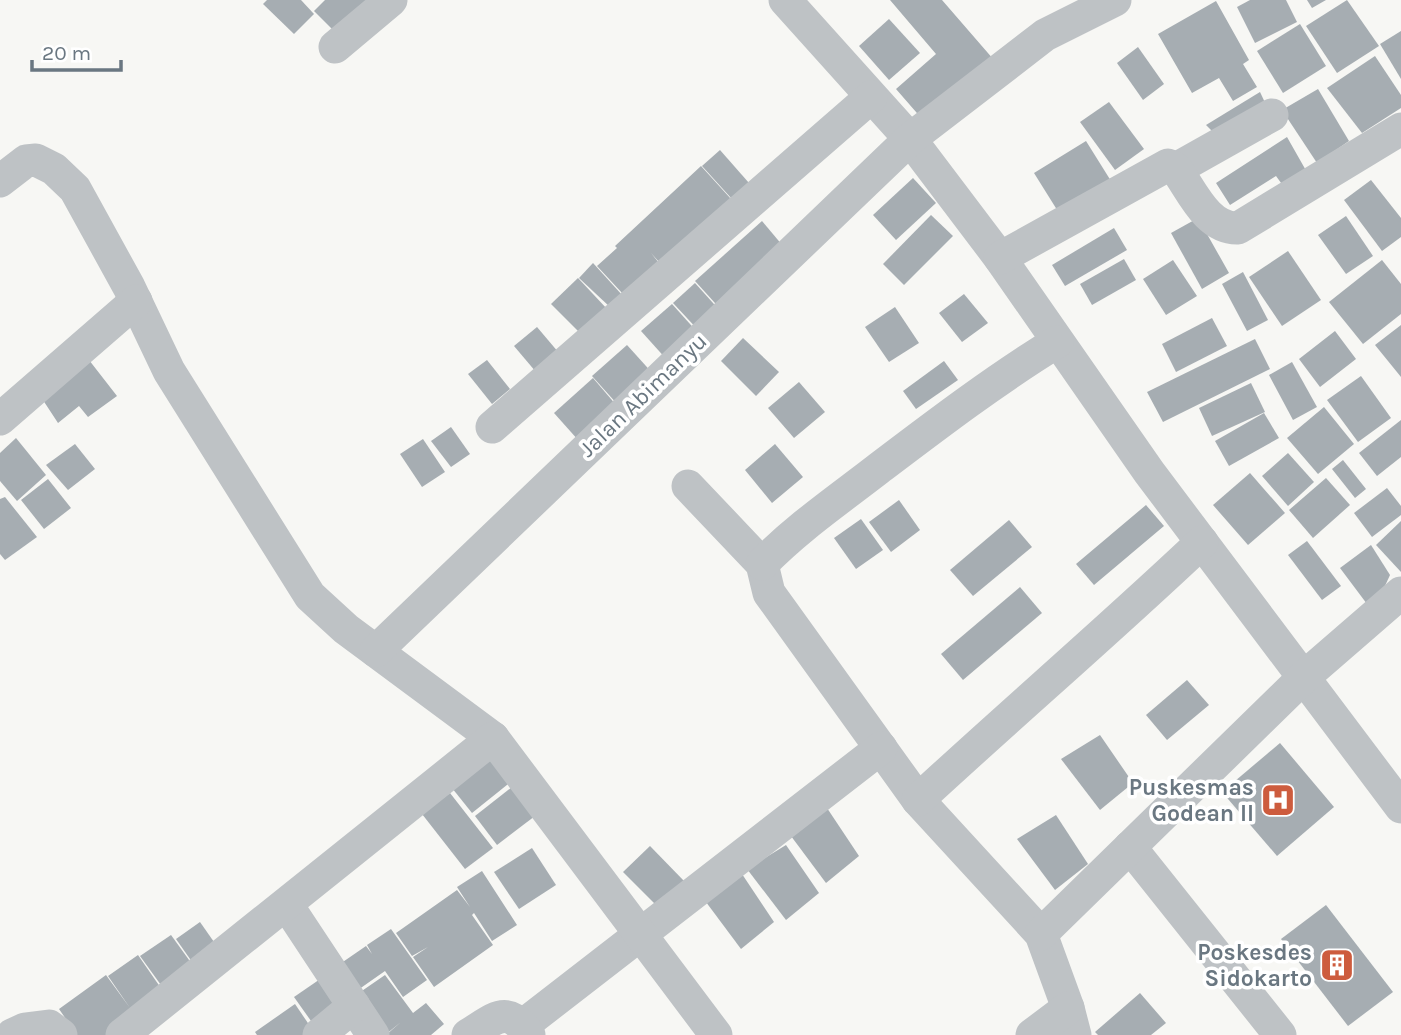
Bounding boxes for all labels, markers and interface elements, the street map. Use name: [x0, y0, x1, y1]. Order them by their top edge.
scale bar: [32, 28, 121, 72]
text: 20 m: [42, 41, 91, 65]
street label: Jalan Abimanyu: [574, 327, 712, 463]
place label: Puskesmas Godean II: [1129, 774, 1254, 827]
hospital icon: Puskesmas Godean II: [1259, 781, 1297, 819]
place label: Poskesdes Sidokarto: [1197, 939, 1312, 992]
building icon: Poskesdes Sidokarto: [1318, 946, 1356, 984]

